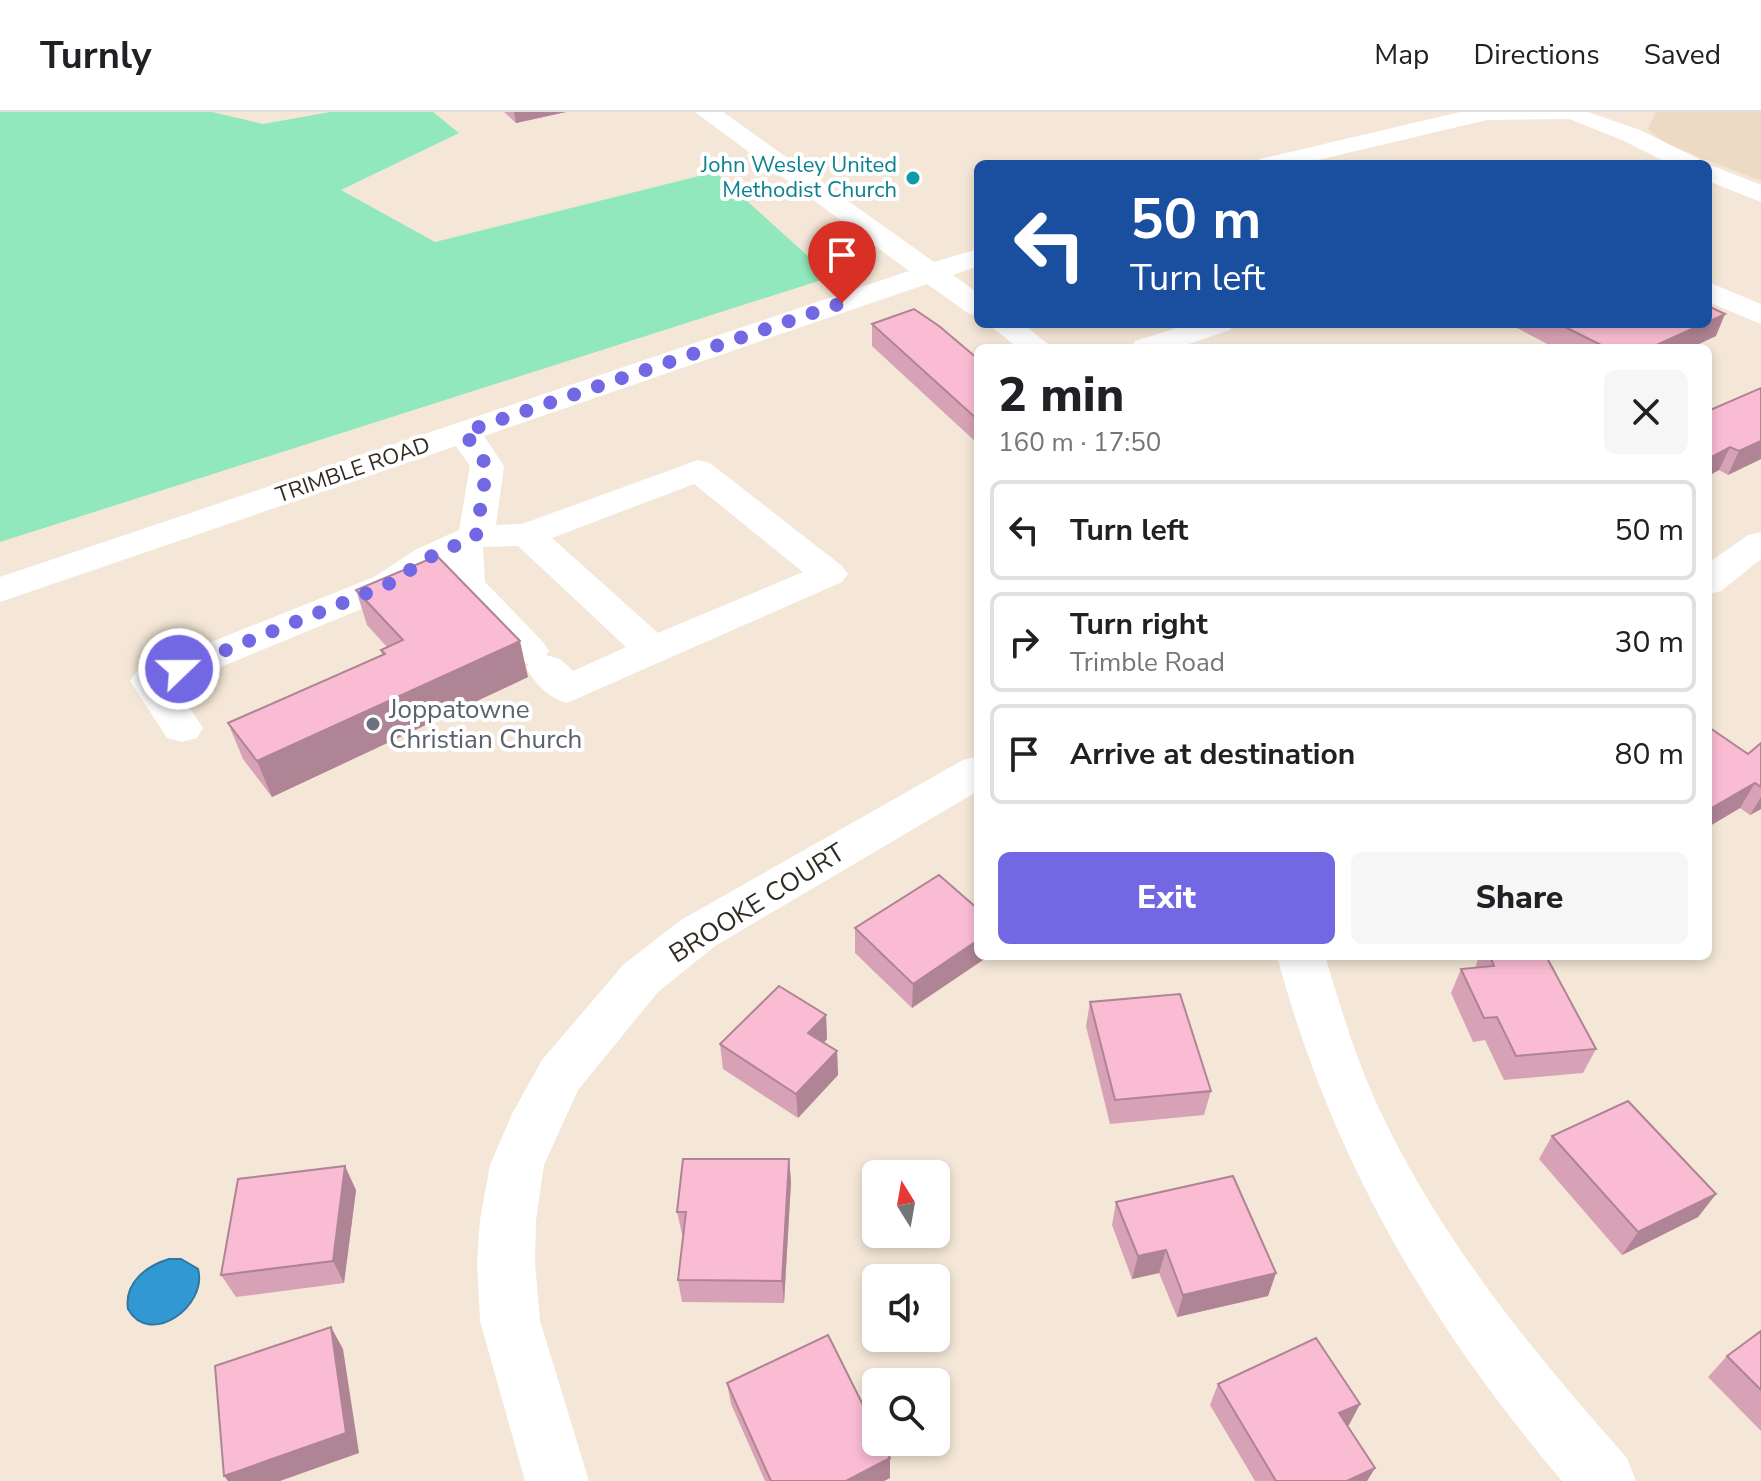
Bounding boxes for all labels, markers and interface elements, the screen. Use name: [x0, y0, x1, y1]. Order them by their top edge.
text: Turnly: [40, 30, 152, 81]
text: Map: [1374, 36, 1429, 74]
text: Directions: [1473, 36, 1600, 74]
text: Saved: [1644, 36, 1721, 74]
place label: John Wesley United Methodist Church: [700, 150, 897, 205]
marker: John Wesley United Methodist Church: [904, 169, 922, 187]
text: 50 m: [1130, 181, 1261, 258]
icon: left: [998, 192, 1102, 296]
pin: [808, 221, 876, 303]
icon: arrive: [820, 233, 864, 277]
text: Turn left: [1130, 254, 1265, 303]
text: 2 min: [998, 362, 1124, 428]
button: close: [1604, 370, 1688, 454]
text: 160 m · 17:50: [998, 425, 1161, 460]
street label: TRIMBLE ROAD: [272, 430, 434, 510]
icon: left: [1002, 508, 1046, 552]
text: Turn left: [1070, 510, 1188, 551]
text: 50 m: [1615, 510, 1684, 551]
text: Turn right: [1070, 604, 1208, 645]
icon: right: [1002, 620, 1046, 664]
text: 30 m: [1615, 622, 1684, 663]
position arrow: [137, 627, 221, 711]
text: Trimble Road: [1070, 645, 1225, 680]
place label: Joppatowne Christian Church: [388, 692, 582, 757]
marker: Joppatowne Christian Church: [364, 715, 382, 733]
icon: arrive: [1002, 732, 1046, 776]
text: Arrive at destination: [1070, 734, 1355, 775]
text: 80 m: [1615, 734, 1684, 775]
street label: BROOKE COURT: [662, 835, 852, 971]
button: Exit: [998, 852, 1335, 944]
button: Share: [1351, 852, 1688, 944]
north arrow: [862, 1160, 950, 1248]
map controls: [862, 1160, 950, 1456]
button: sound: [862, 1264, 950, 1352]
button: search: [862, 1368, 950, 1456]

